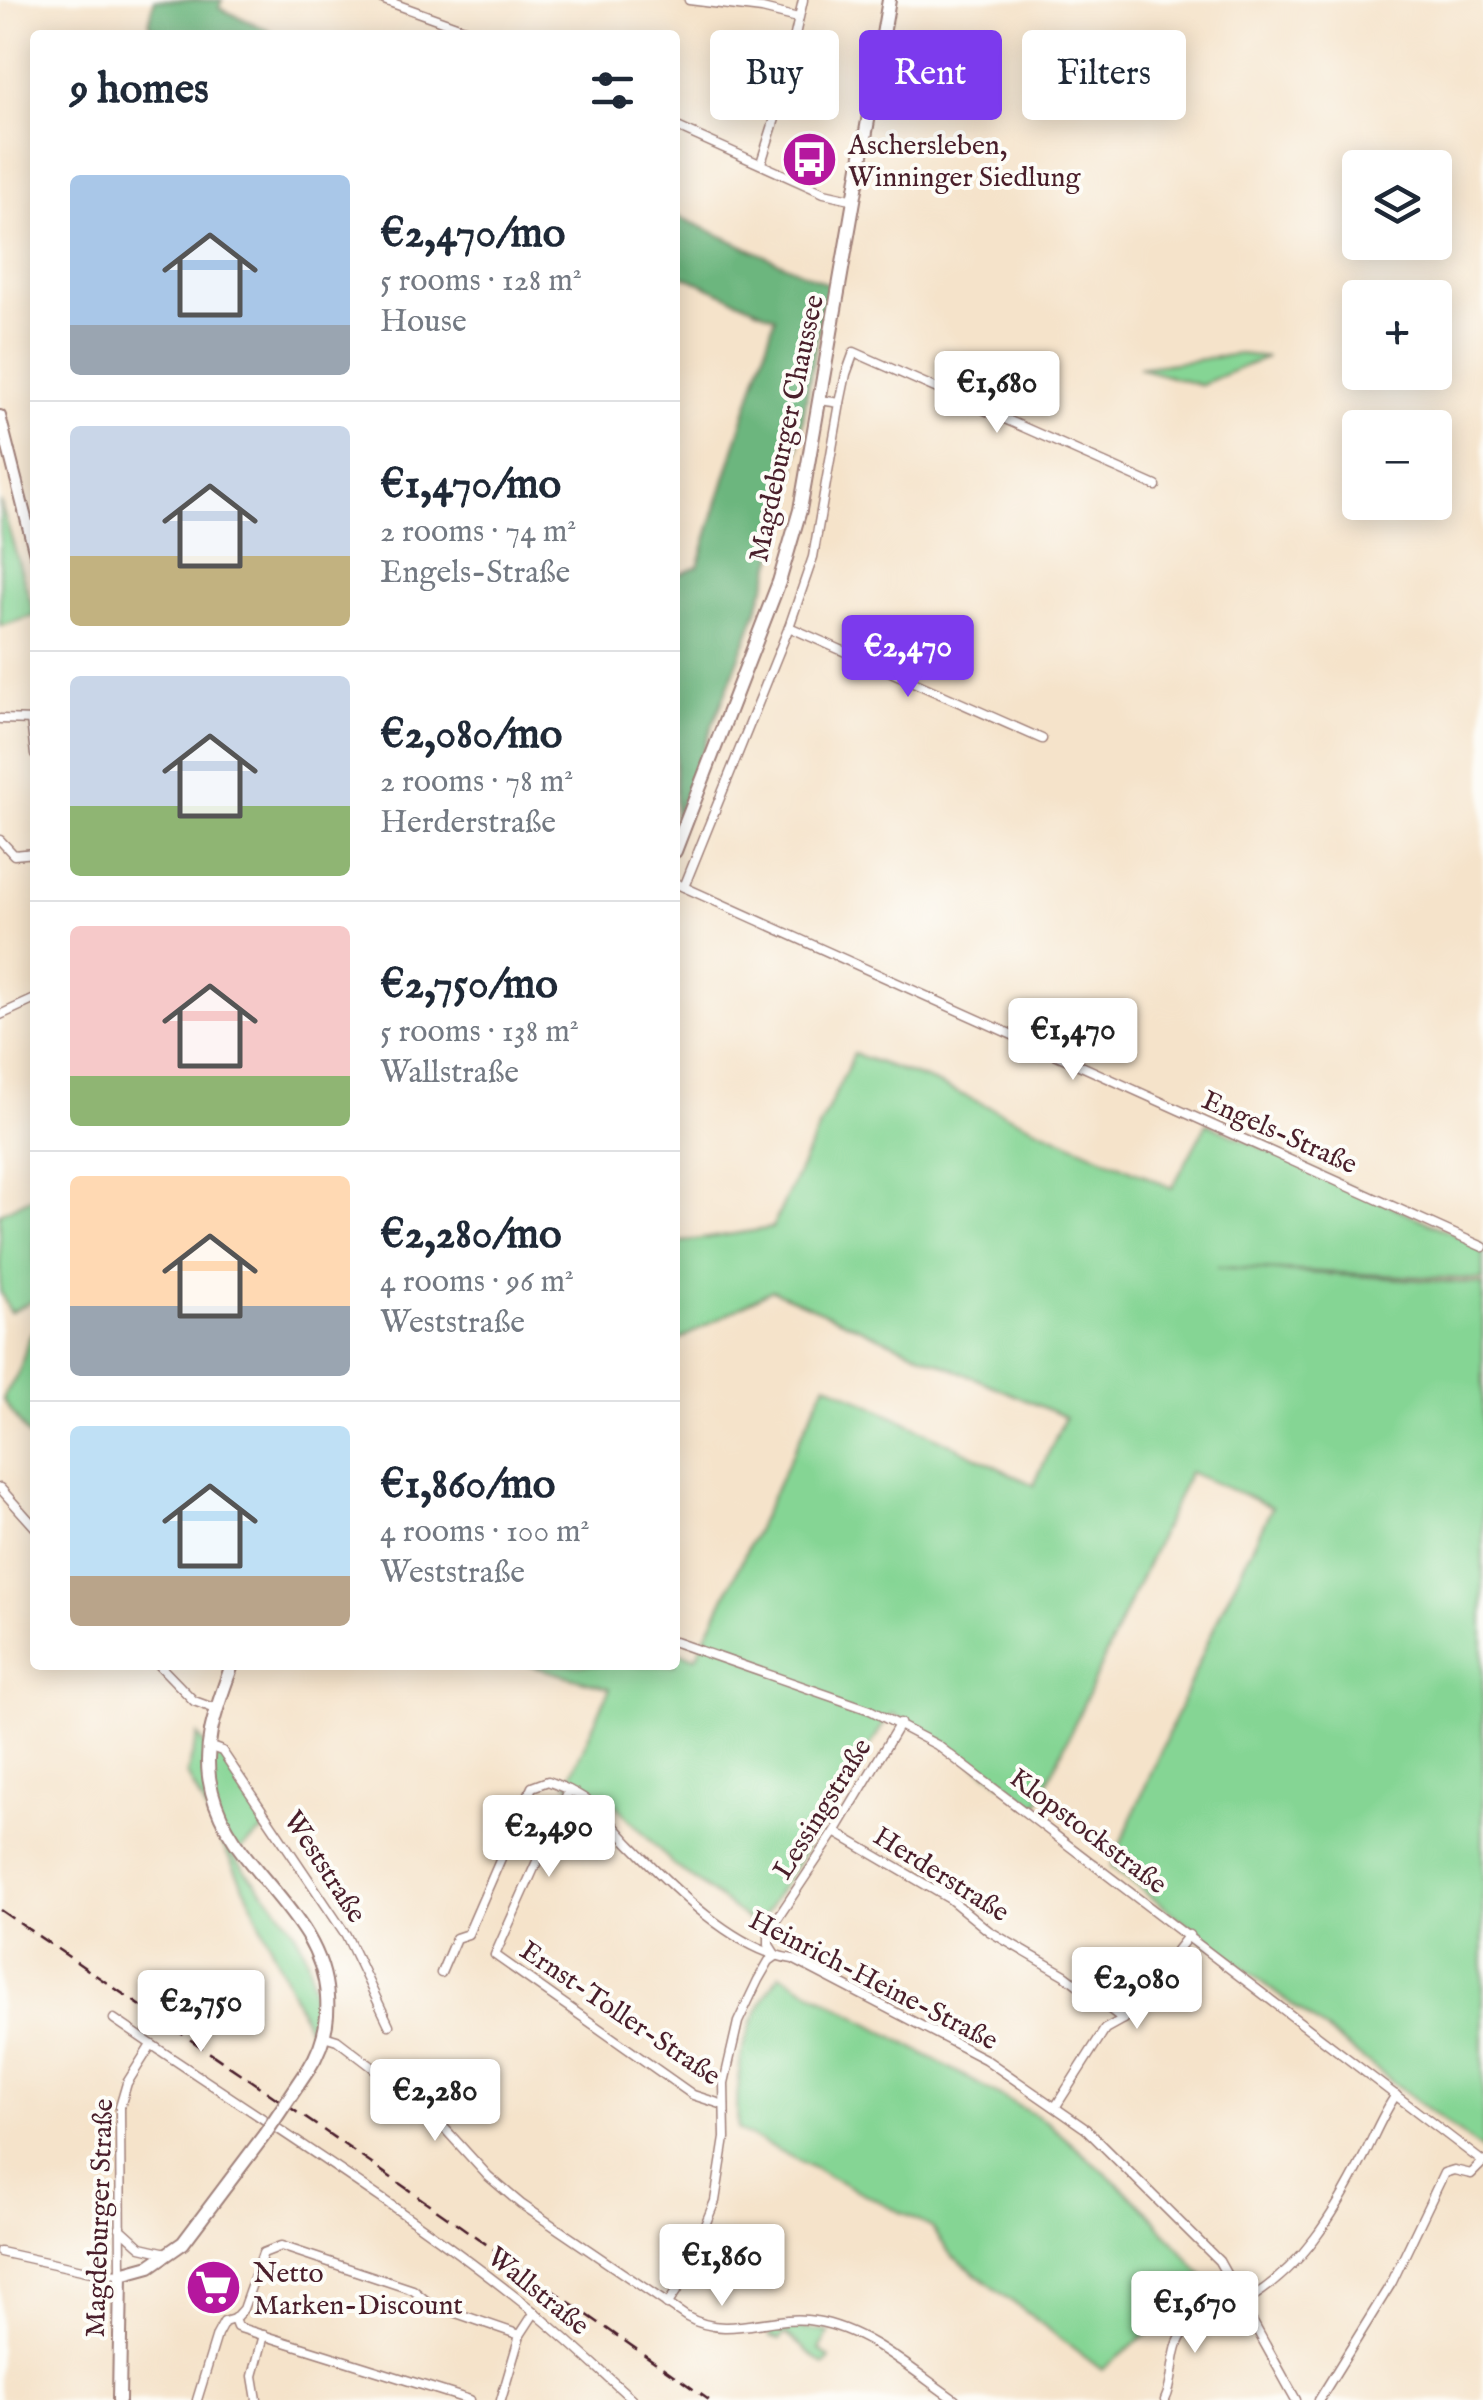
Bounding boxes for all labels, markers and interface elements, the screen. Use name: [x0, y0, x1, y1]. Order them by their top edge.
chip: Buy: [710, 30, 839, 120]
chip: Rent: [859, 30, 1002, 120]
chip: Filters: [1022, 30, 1186, 120]
icon: filters: [585, 63, 640, 118]
text: 9 homes: [70, 64, 209, 117]
place label: Aschersleben, Winninger Siedlung: [847, 129, 1081, 196]
bus stop icon: Aschersleben, Winninger Siedlung: [779, 130, 839, 190]
map controls: [1342, 150, 1452, 520]
button: layers: [1342, 150, 1452, 260]
text: €2,470/mo: [380, 208, 565, 261]
icon: home: [150, 215, 270, 335]
text: 5 rooms · 128 m²: [380, 261, 582, 302]
button: +: [1342, 280, 1452, 390]
street label: Magdeburger Chaussee: [742, 292, 833, 565]
text: House: [380, 302, 467, 343]
pin: €1,680: [916, 351, 1078, 436]
text: €1,680: [957, 363, 1037, 404]
button: −: [1342, 410, 1452, 520]
text: €1,470/mo: [380, 459, 561, 512]
icon: home: [150, 466, 270, 586]
text: 2 rooms · 74 m²: [380, 512, 576, 553]
text: Engels-Straße: [380, 553, 570, 594]
pin: €2,470: [827, 615, 989, 700]
text: €2,470: [864, 627, 952, 668]
text: €2,080/mo: [380, 709, 562, 762]
icon: home: [150, 716, 270, 836]
text: 2 rooms · 78 m²: [380, 762, 573, 803]
text: Herderstraße: [380, 803, 556, 844]
text: €2,750/mo: [380, 959, 558, 1012]
icon: home: [150, 966, 270, 1086]
pin: €1,470: [992, 998, 1154, 1083]
text: €1,470: [1030, 1010, 1116, 1051]
text: 5 rooms · 138 m²: [380, 1012, 579, 1053]
text: Wallstraße: [380, 1053, 519, 1094]
street label: Engels-Straße: [1196, 1083, 1362, 1183]
text: €2,280/mo: [380, 1209, 562, 1262]
icon: home: [150, 1216, 270, 1336]
text: 4 rooms · 96 m²: [380, 1262, 574, 1303]
text: Weststraße: [380, 1303, 525, 1344]
text: €1,860/mo: [380, 1459, 556, 1512]
icon: home: [150, 1466, 270, 1586]
text: 4 rooms · 100 m²: [380, 1512, 590, 1553]
text: Weststraße: [380, 1553, 525, 1594]
street label: Lessingstraße: [766, 1732, 880, 1886]
street label: Klopstockstraße: [1002, 1761, 1173, 1903]
pin: €2,490: [468, 1795, 630, 1880]
street label: Weststraße: [275, 1805, 373, 1930]
text: €2,490: [505, 1807, 593, 1848]
street label: Herderstraße: [866, 1819, 1015, 1931]
street label: Heinrich-Heine-Straße: [742, 1903, 1003, 2059]
street label: Ernst-Toller-Straße: [512, 1934, 727, 2094]
pin: €2,080: [1056, 1947, 1218, 2032]
text: €2,080: [1094, 1959, 1180, 2000]
pin: €2,750: [120, 1970, 282, 2055]
text: €2,750: [160, 1982, 242, 2023]
pin: €2,280: [354, 2059, 516, 2144]
text: €2,280: [392, 2071, 478, 2112]
street label: Magdeburger Straße: [79, 2098, 122, 2338]
pin: €1,860: [641, 2224, 803, 2309]
text: €1,860: [682, 2236, 762, 2277]
street label: Wallstraße: [479, 2240, 596, 2344]
place label: Netto Marken-Discount: [253, 2257, 463, 2324]
supermarket icon: Netto Marken-Discount: [184, 2258, 244, 2318]
pin: €1,670: [1114, 2271, 1276, 2356]
text: €1,670: [1153, 2283, 1237, 2324]

